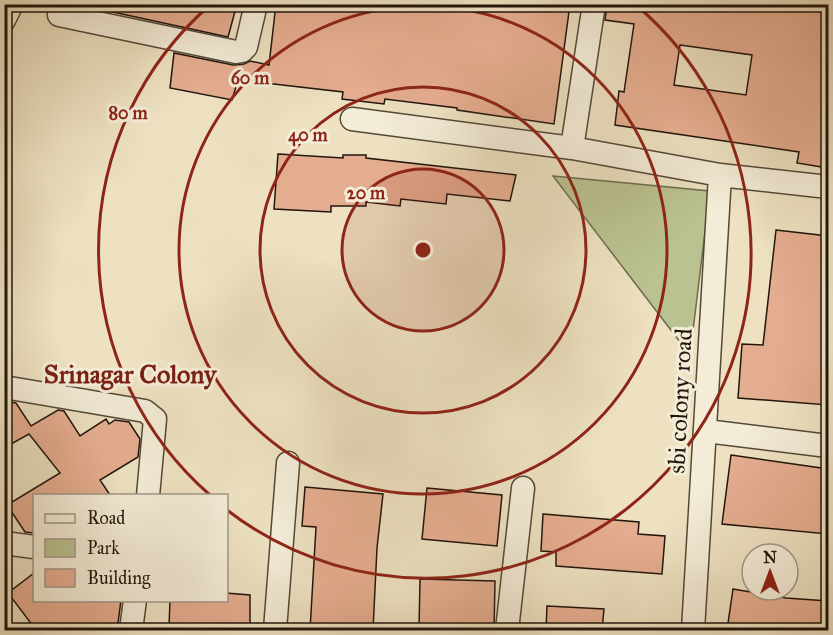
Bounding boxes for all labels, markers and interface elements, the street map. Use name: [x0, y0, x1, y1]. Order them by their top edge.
text: 60 m: [231, 67, 270, 89]
text: 80 m: [108, 102, 148, 124]
text: 40 m: [288, 124, 329, 147]
text: 20 m: [347, 182, 386, 204]
centre of rings: [413, 240, 433, 260]
street label: sbi colony road: [661, 328, 699, 474]
district label: Srinagar Colony: [44, 358, 218, 391]
legend: [33, 494, 228, 602]
text: Road: [87, 507, 125, 529]
text: Park: [87, 537, 120, 559]
north arrow: [740, 542, 800, 602]
text: N: [763, 548, 777, 567]
text: Building: [87, 567, 151, 590]

